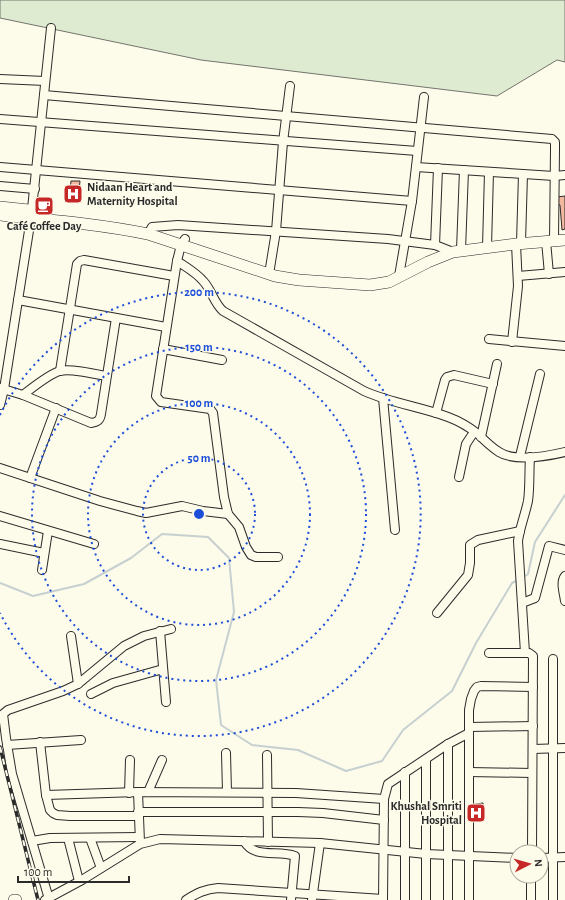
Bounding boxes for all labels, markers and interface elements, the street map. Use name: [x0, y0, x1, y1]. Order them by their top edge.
place label: Nidaan Heart and Maternity Hospital: [87, 181, 178, 208]
hospital icon: Nidaan Heart and Maternity Hospital: [62, 183, 84, 205]
cafe icon: Café Coffee Day: [33, 195, 55, 217]
place label: Café Coffee Day: [7, 220, 82, 233]
text: 200 m: [184, 286, 214, 298]
text: 150 m: [185, 341, 213, 353]
text: 100 m: [185, 397, 213, 409]
text: 50 m: [188, 452, 211, 464]
centre of rings: [192, 507, 206, 521]
place label: Khushal Smriti Hospital: [391, 800, 462, 826]
hospital icon: Khushal Smriti Hospital: [465, 802, 487, 824]
north arrow: [509, 844, 549, 884]
scale bar: [18, 858, 129, 884]
text: N: [533, 859, 544, 867]
text: 100 m: [24, 866, 52, 878]

